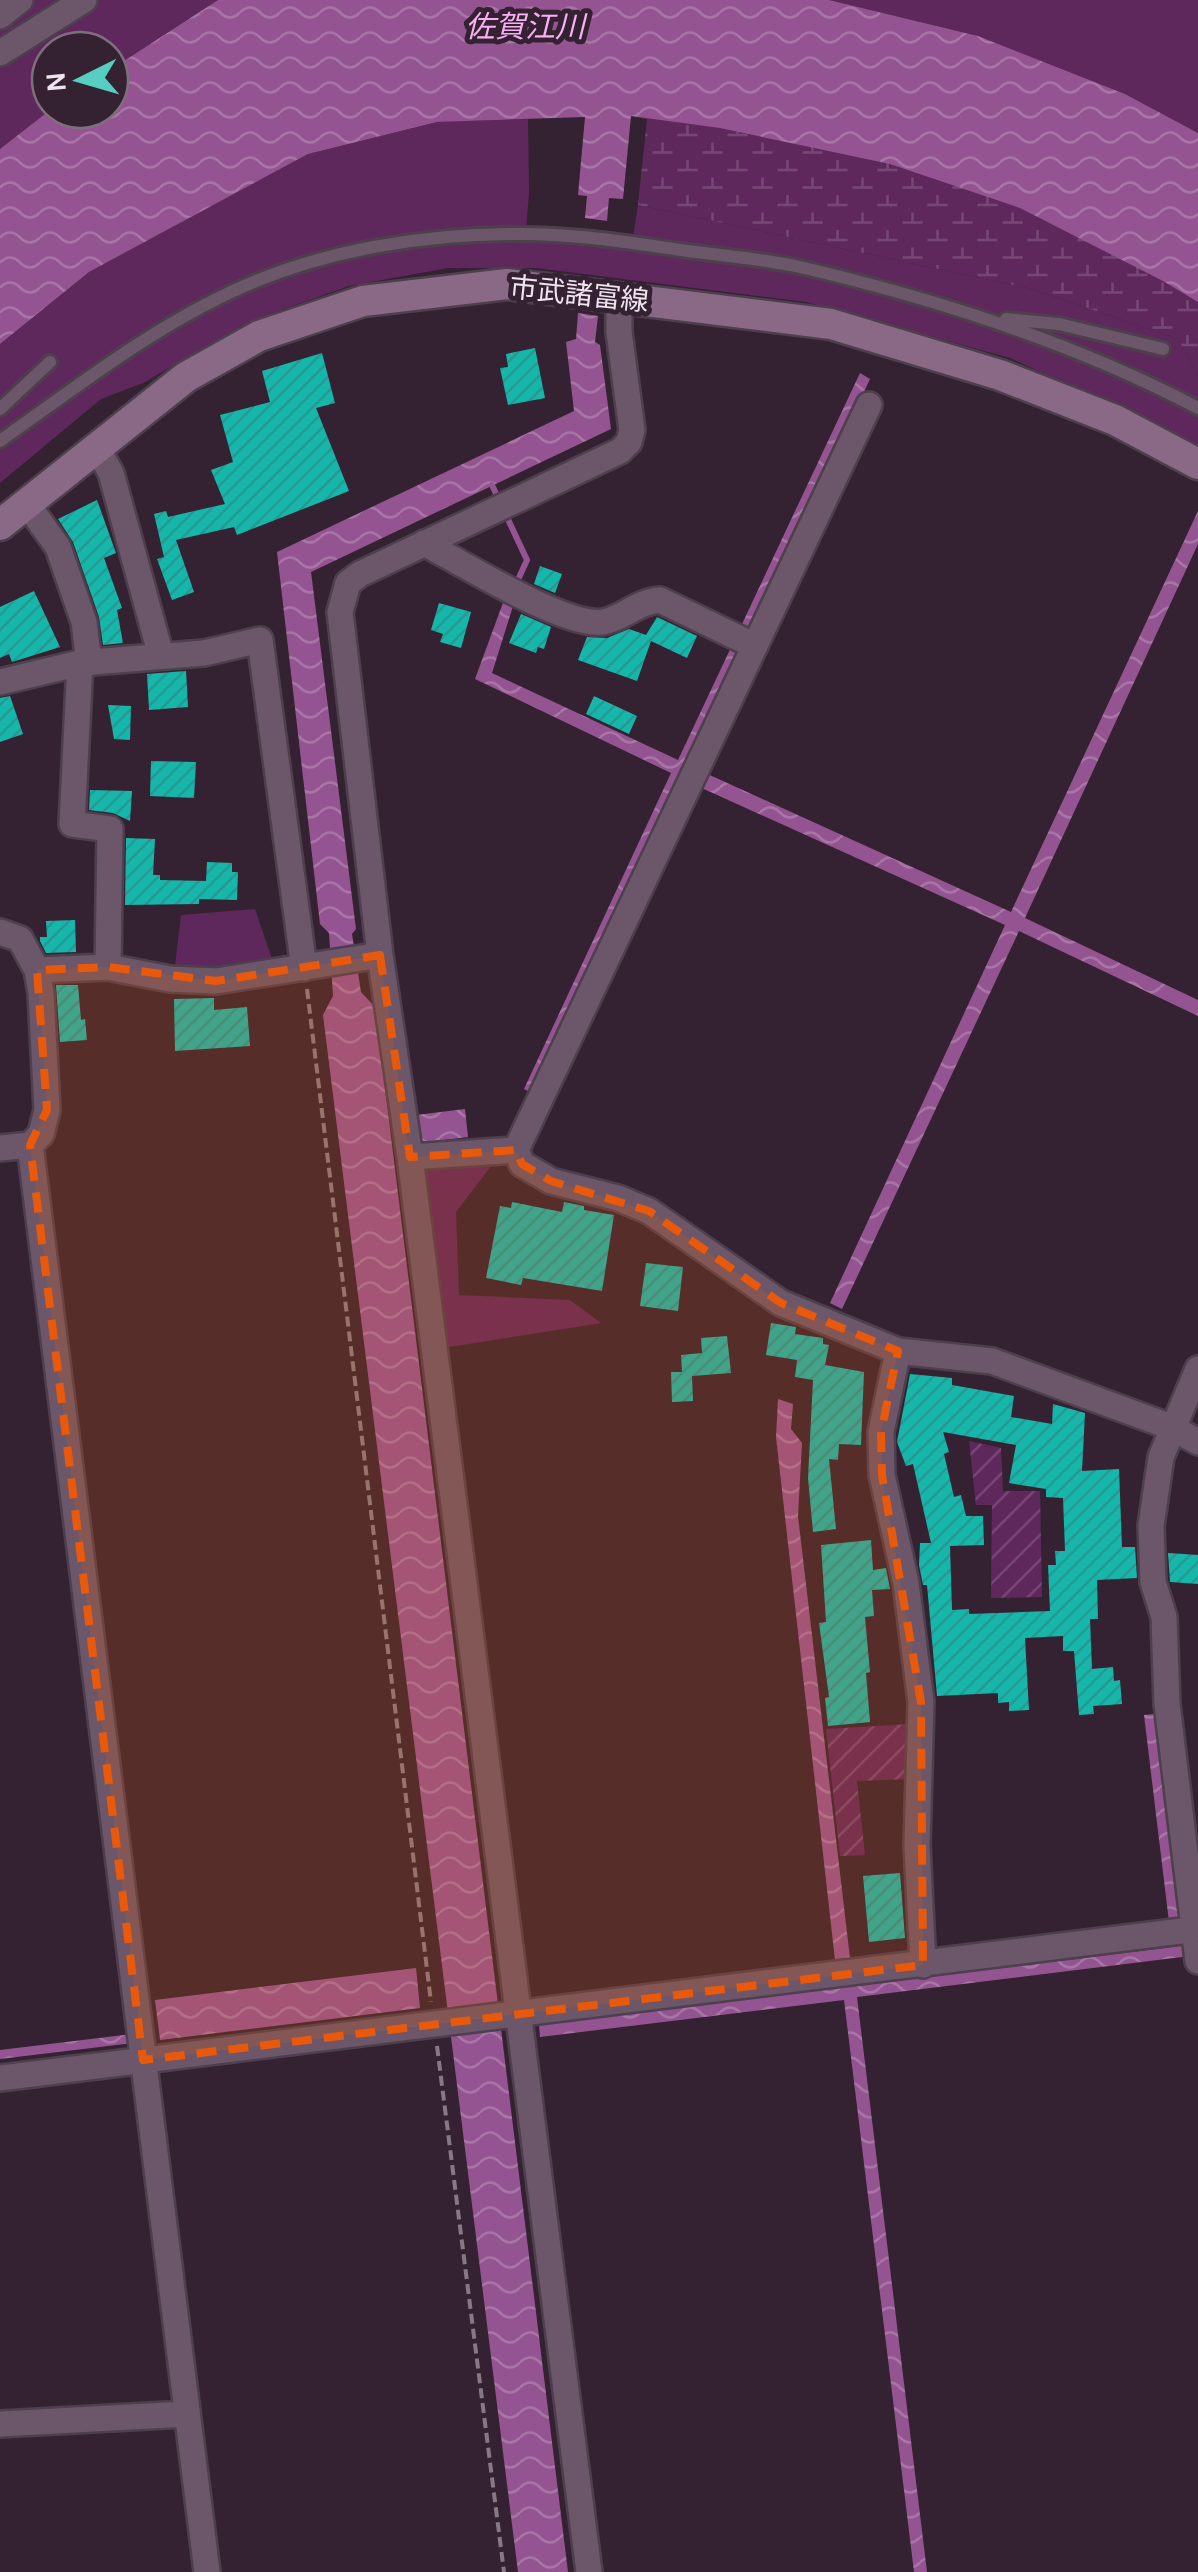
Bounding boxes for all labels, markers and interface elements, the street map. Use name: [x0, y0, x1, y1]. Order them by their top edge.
water label: 佐賀江川: [465, 9, 588, 45]
north arrow: [30, 30, 130, 130]
text: N: [38, 71, 73, 94]
street label: 市武諸富線: [508, 270, 650, 318]

